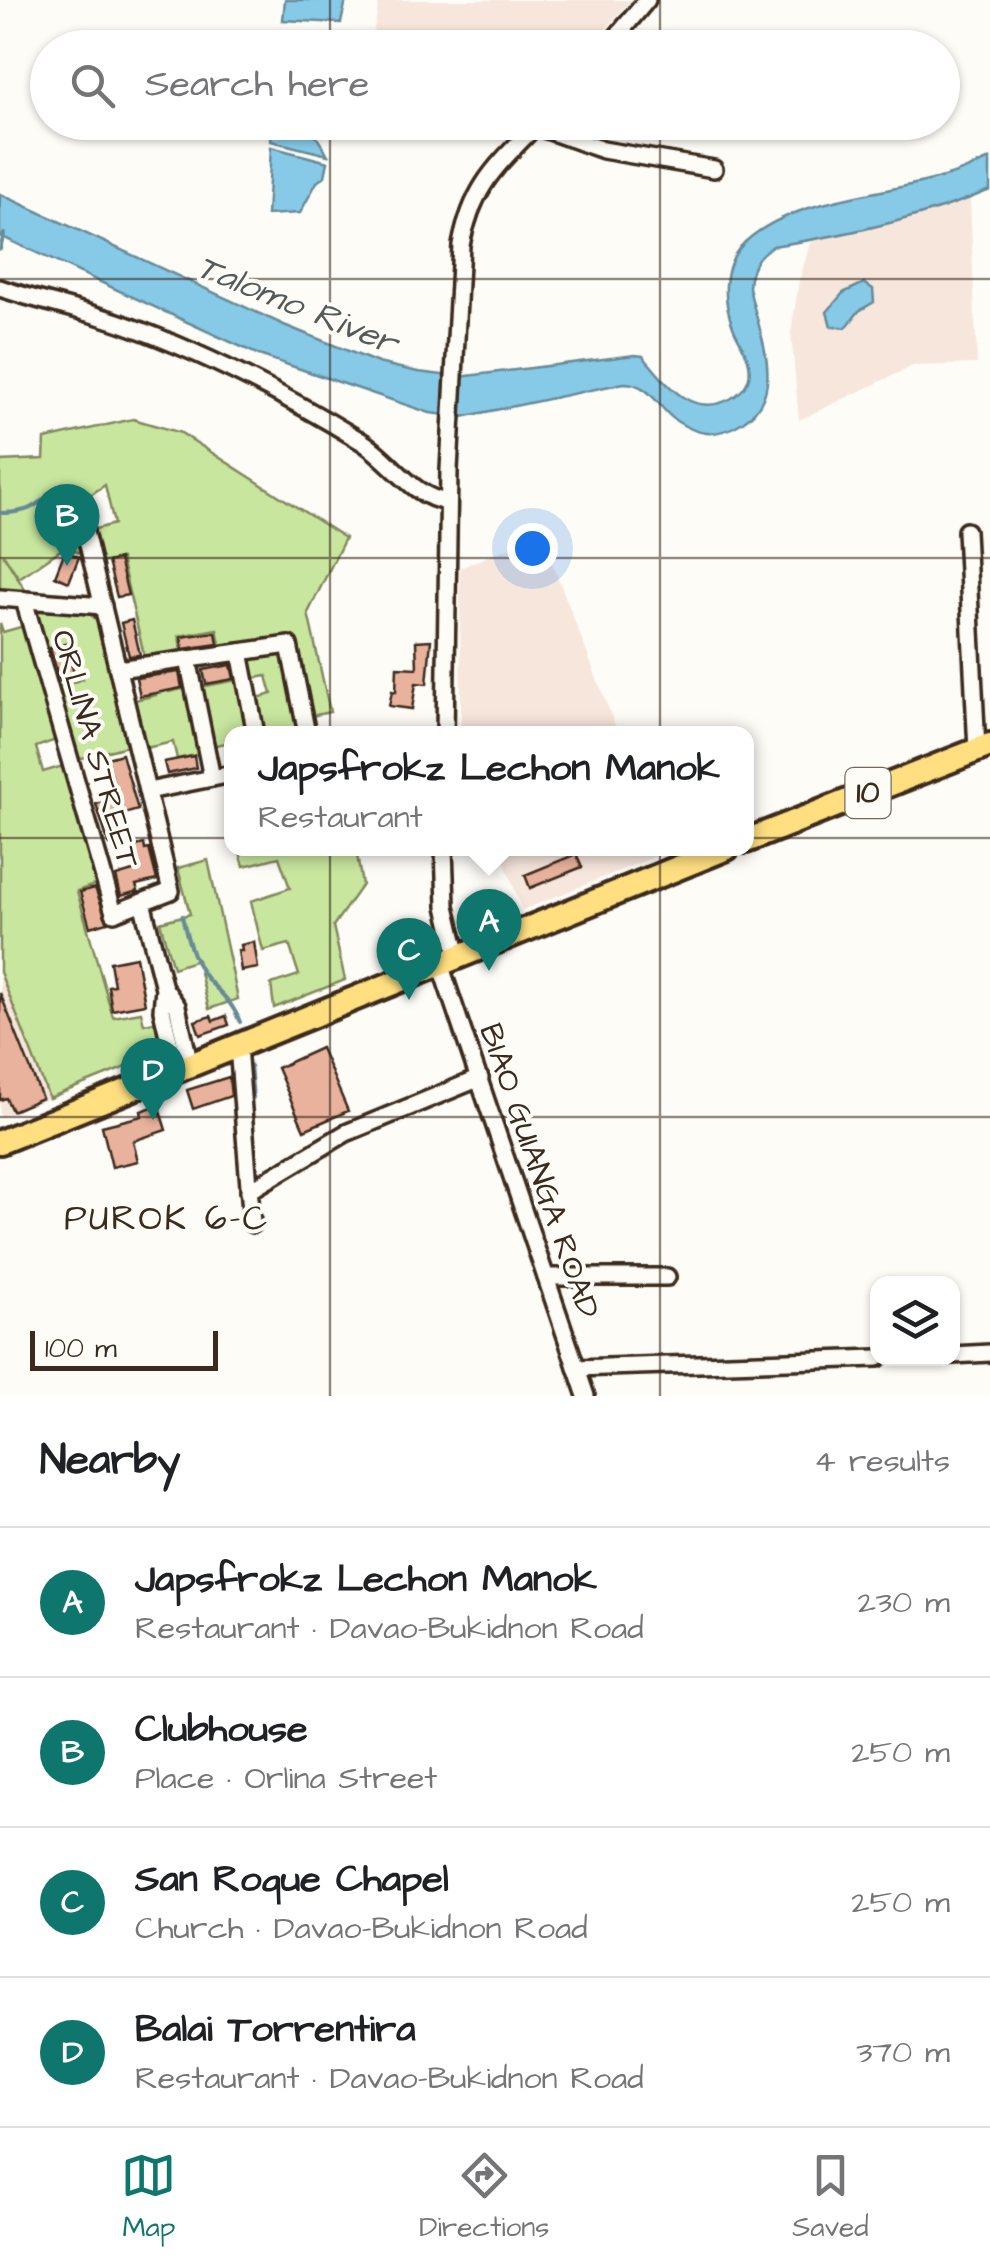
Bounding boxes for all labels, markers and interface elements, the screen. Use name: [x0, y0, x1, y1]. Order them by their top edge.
search box: [30, 30, 960, 140]
icon: search: [65, 58, 120, 113]
text: Search here: [145, 59, 369, 111]
water label: Talomo River: [189, 242, 408, 369]
pin: B: [34, 484, 100, 566]
your location: [507, 523, 558, 574]
street label: ORLINA STREET: [40, 625, 151, 873]
popup: [224, 726, 754, 856]
text: Japsfrokz Lechon Manok: [258, 743, 720, 795]
road number: 10: [846, 768, 890, 818]
text: Restaurant: [258, 795, 423, 840]
pin: A: [456, 888, 522, 971]
pin: C: [376, 918, 442, 1000]
street label: BIAO GUIANGA ROAD: [467, 1018, 611, 1324]
pin: D: [120, 1038, 186, 1120]
district label: PUROK 6-C: [64, 1194, 270, 1243]
map controls: [870, 1276, 960, 1366]
button: layers: [870, 1276, 960, 1366]
scale bar: [30, 1326, 218, 1370]
text: 100 m: [45, 1329, 117, 1368]
text: Nearby: [40, 1432, 180, 1490]
text: 4 results: [814, 1439, 950, 1484]
text: Japsfrokz Lechon Manok: [135, 1554, 597, 1606]
text: A: [62, 1580, 83, 1625]
text: 230 m: [858, 1580, 950, 1625]
text: Restaurant · Davao-Bukidnon Road: [135, 1606, 644, 1651]
text: Clubhouse: [135, 1704, 308, 1756]
text: B: [61, 1730, 84, 1775]
text: 250 m: [851, 1730, 950, 1775]
text: Place · Orlina Street: [135, 1756, 437, 1801]
text: San Roque Chapel: [135, 1854, 449, 1906]
text: C: [61, 1880, 84, 1925]
text: 250 m: [851, 1880, 950, 1925]
text: Church · Davao-Bukidnon Road: [135, 1906, 588, 1951]
text: Balai Torrentira: [135, 2004, 416, 2056]
text: D: [62, 2030, 83, 2075]
text: 370 m: [856, 2030, 950, 2075]
text: Restaurant · Davao-Bukidnon Road: [135, 2056, 644, 2101]
tab: Map: [121, 2148, 176, 2247]
tab: Directions: [419, 2148, 549, 2247]
tab: Saved: [792, 2148, 869, 2247]

